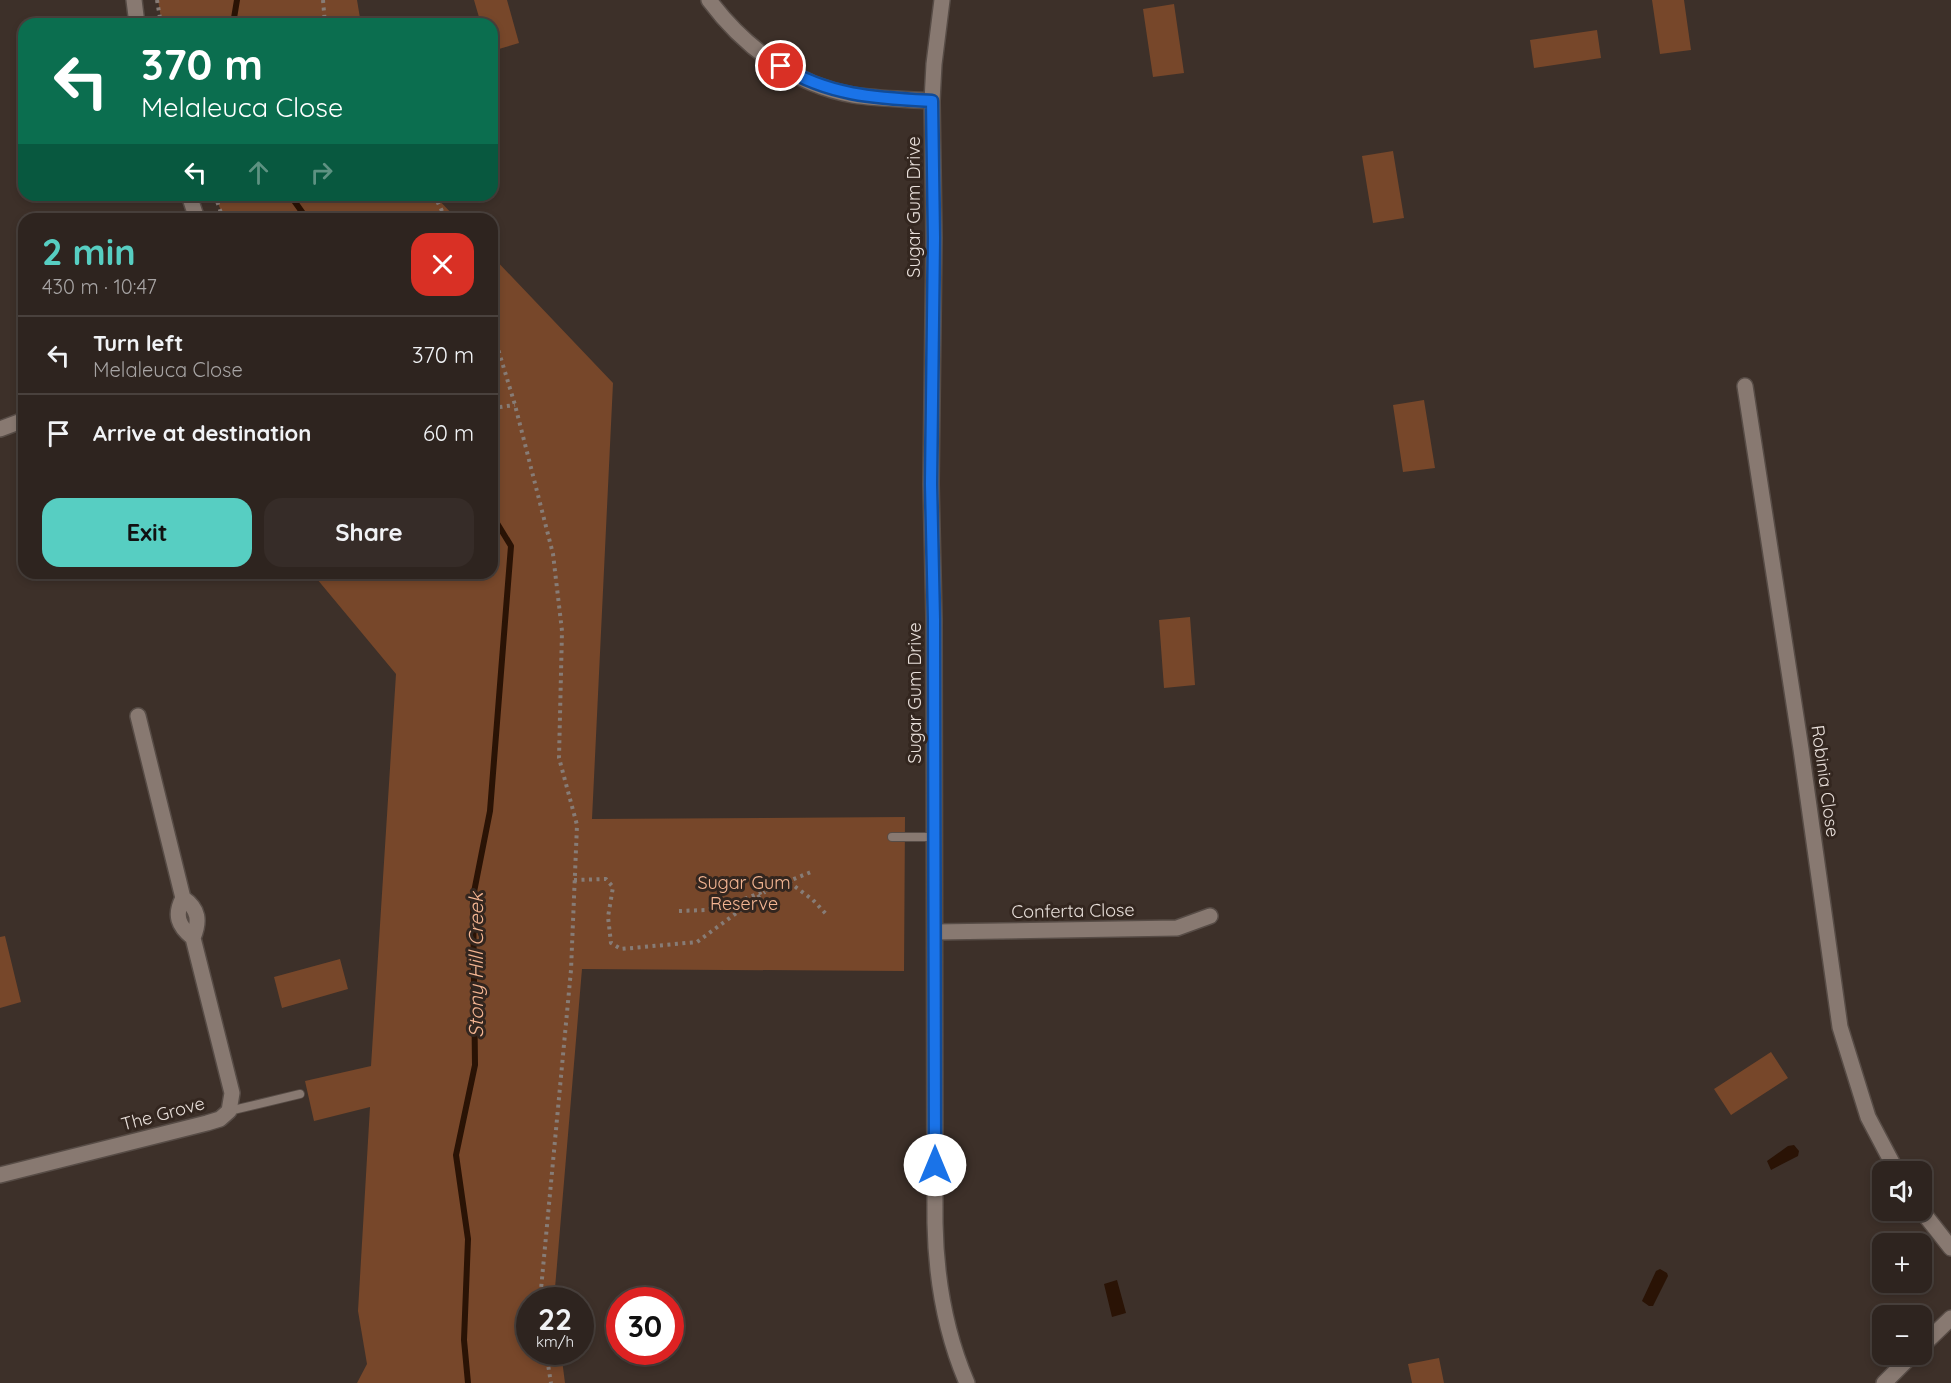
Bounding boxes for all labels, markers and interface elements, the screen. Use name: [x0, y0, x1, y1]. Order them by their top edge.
text: 370 m: [141, 38, 263, 91]
pin: [755, 40, 806, 91]
icon: left: [42, 42, 120, 120]
icon: arrive: [764, 49, 797, 82]
text: Melaleuca Close: [141, 90, 343, 124]
street label: Sugar Gum Drive: [902, 136, 925, 278]
icon: left: [179, 156, 212, 189]
icon: ahead: [242, 156, 275, 189]
icon: right: [305, 156, 338, 189]
text: 2 min: [42, 229, 136, 274]
button: close: [411, 233, 474, 296]
text: 430 m · 10:47: [42, 274, 157, 299]
text: Turn left: [93, 329, 183, 357]
icon: left: [42, 339, 75, 372]
text: 370 m: [412, 341, 474, 369]
text: Melaleuca Close: [93, 357, 243, 382]
icon: arrive: [42, 417, 75, 450]
text: Arrive at destination: [93, 419, 311, 447]
text: 60 m: [423, 419, 474, 447]
button: Exit: [42, 498, 252, 567]
button: Share: [264, 498, 474, 567]
street label: Sugar Gum Drive: [903, 622, 926, 764]
street label: Robinia Close: [1806, 723, 1845, 838]
park label: Sugar Gum Reserve: [697, 871, 791, 915]
water label: Stony Hill Creek: [463, 890, 488, 1038]
street label: Conferta Close: [1011, 898, 1135, 923]
street label: The Grove: [119, 1091, 207, 1136]
position arrow: [903, 1133, 967, 1197]
map controls: [1872, 1161, 1932, 1365]
button: sound: [1872, 1161, 1932, 1221]
button: +: [1872, 1233, 1932, 1293]
speed limit sign: 30: [606, 1287, 684, 1365]
text: 22: [538, 1300, 572, 1338]
button: −: [1872, 1305, 1932, 1365]
text: km/h: [536, 1332, 574, 1351]

